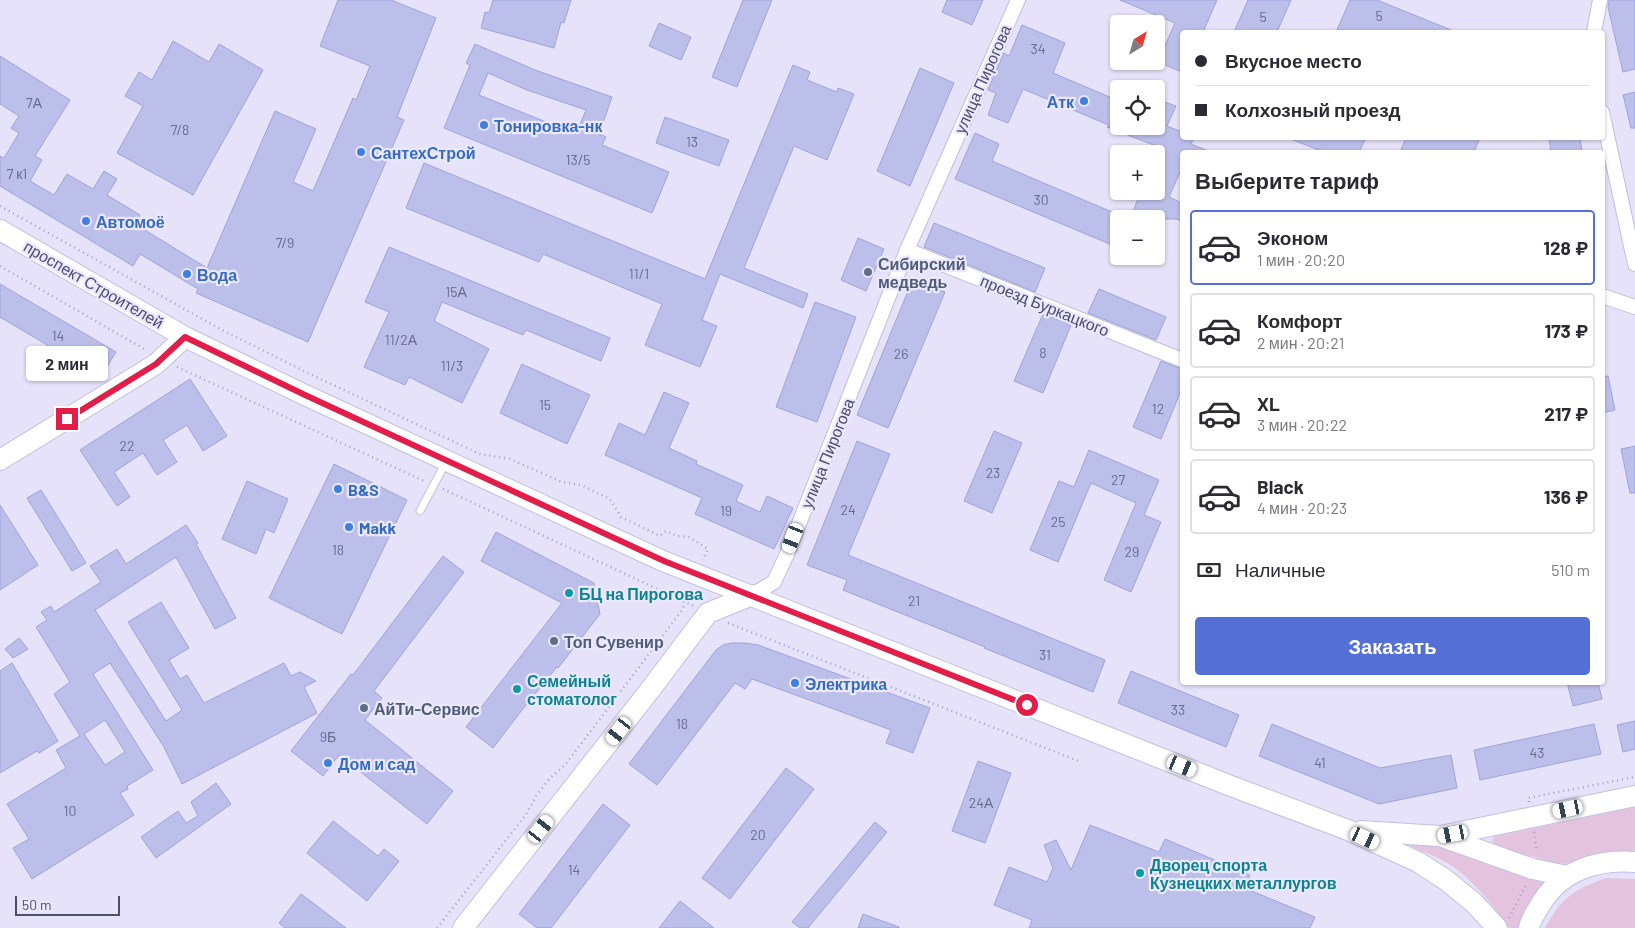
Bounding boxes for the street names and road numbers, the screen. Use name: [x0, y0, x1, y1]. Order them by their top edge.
street label: улица Пирогова: [950, 22, 1015, 136]
street label: проспект Строителей: [21, 236, 167, 332]
street label: проезд Буркацкого: [978, 270, 1112, 340]
street label: улица Пирогова: [796, 395, 858, 511]

